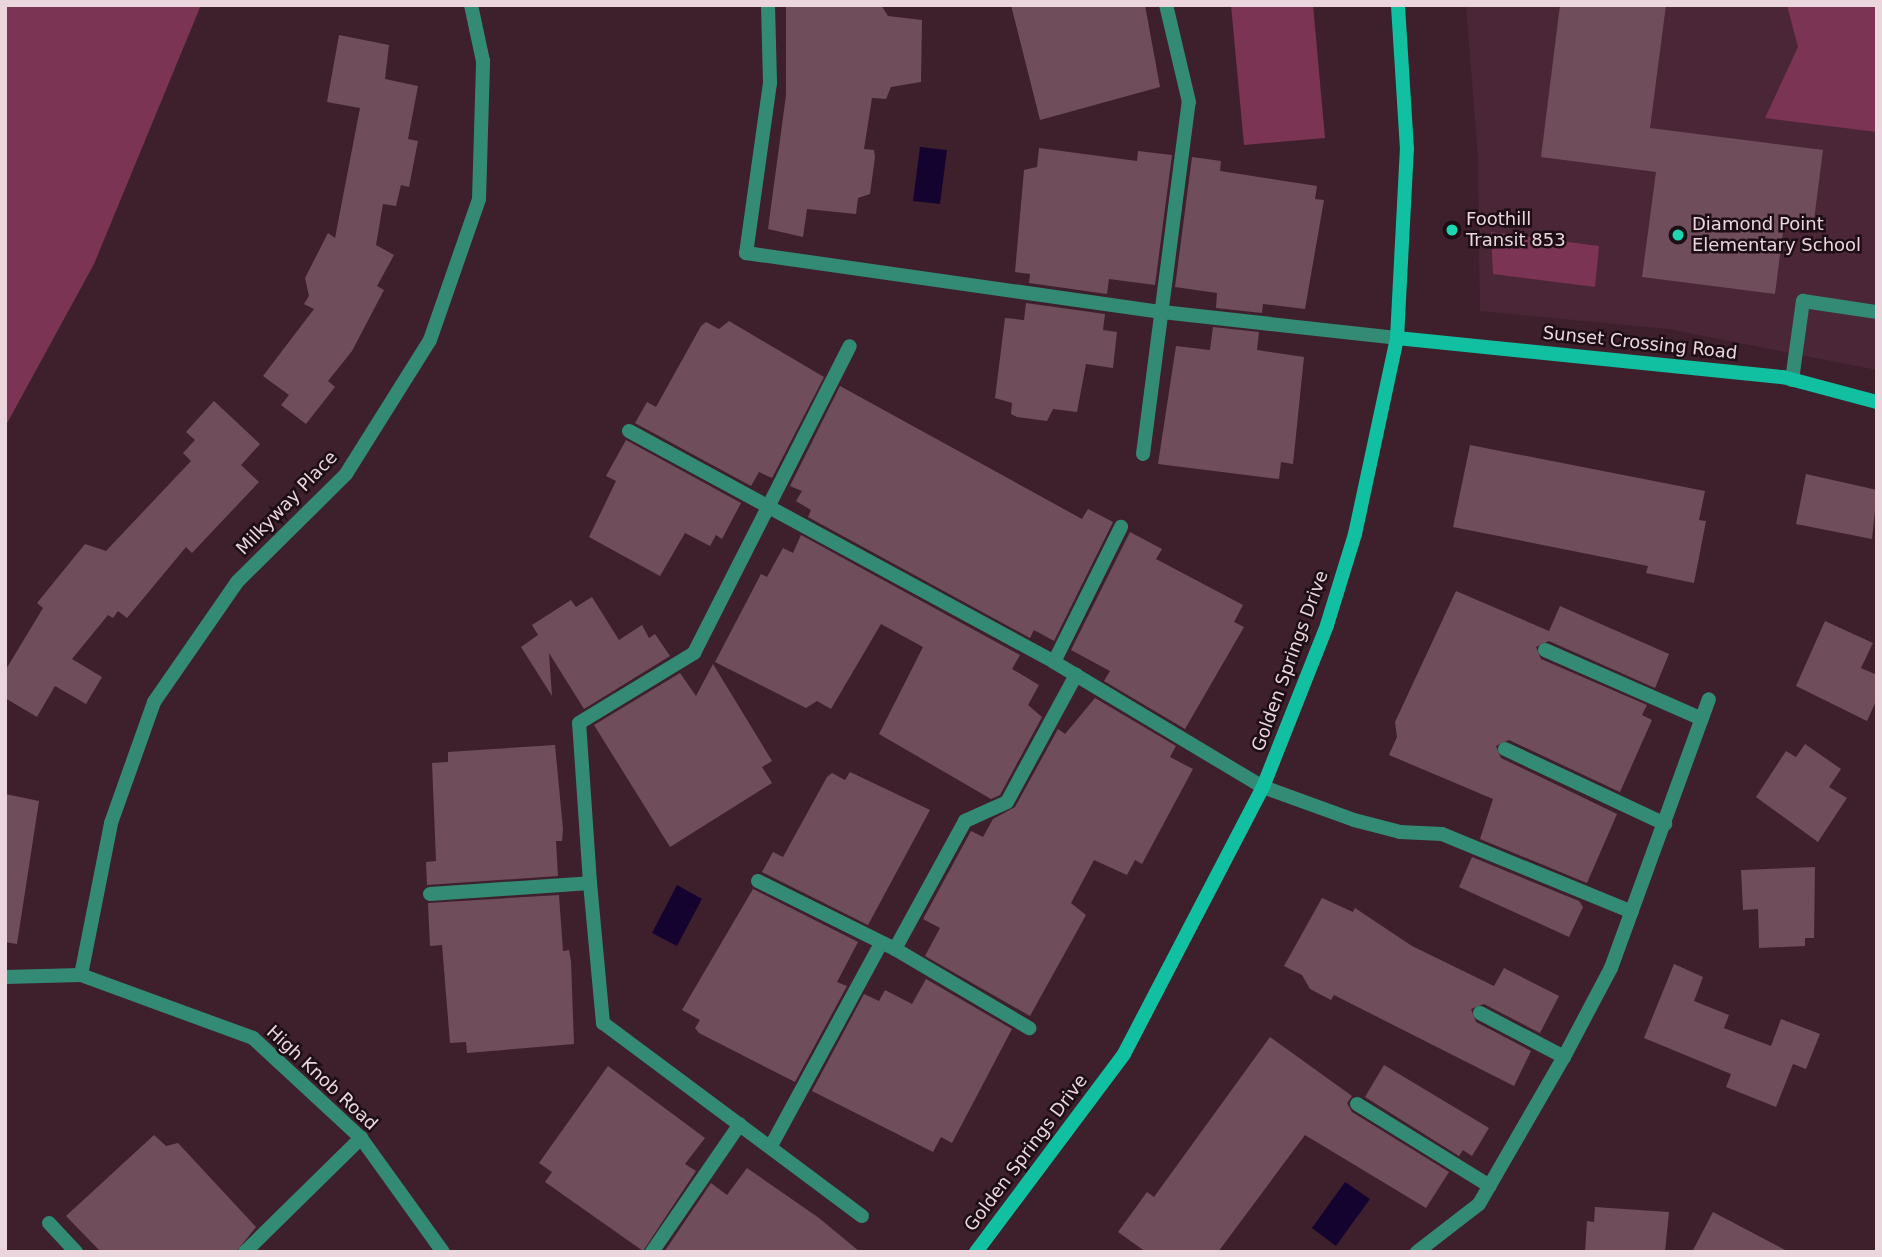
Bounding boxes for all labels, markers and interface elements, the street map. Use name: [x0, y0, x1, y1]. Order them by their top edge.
place label: Foothill Transit 853: [1466, 209, 1566, 252]
place label: Diamond Point Elementary School: [1692, 214, 1861, 256]
marker: Foothill Transit 853: [1444, 222, 1460, 238]
marker: Diamond Point Elementary School: [1670, 227, 1686, 243]
street label: Sunset Crossing Road: [1542, 322, 1738, 364]
street label: Milkyway Place: [232, 447, 342, 559]
street label: Golden Springs Drive: [1247, 568, 1333, 754]
street label: High Knob Road: [262, 1021, 382, 1135]
street label: Golden Springs Drive: [960, 1070, 1092, 1236]

